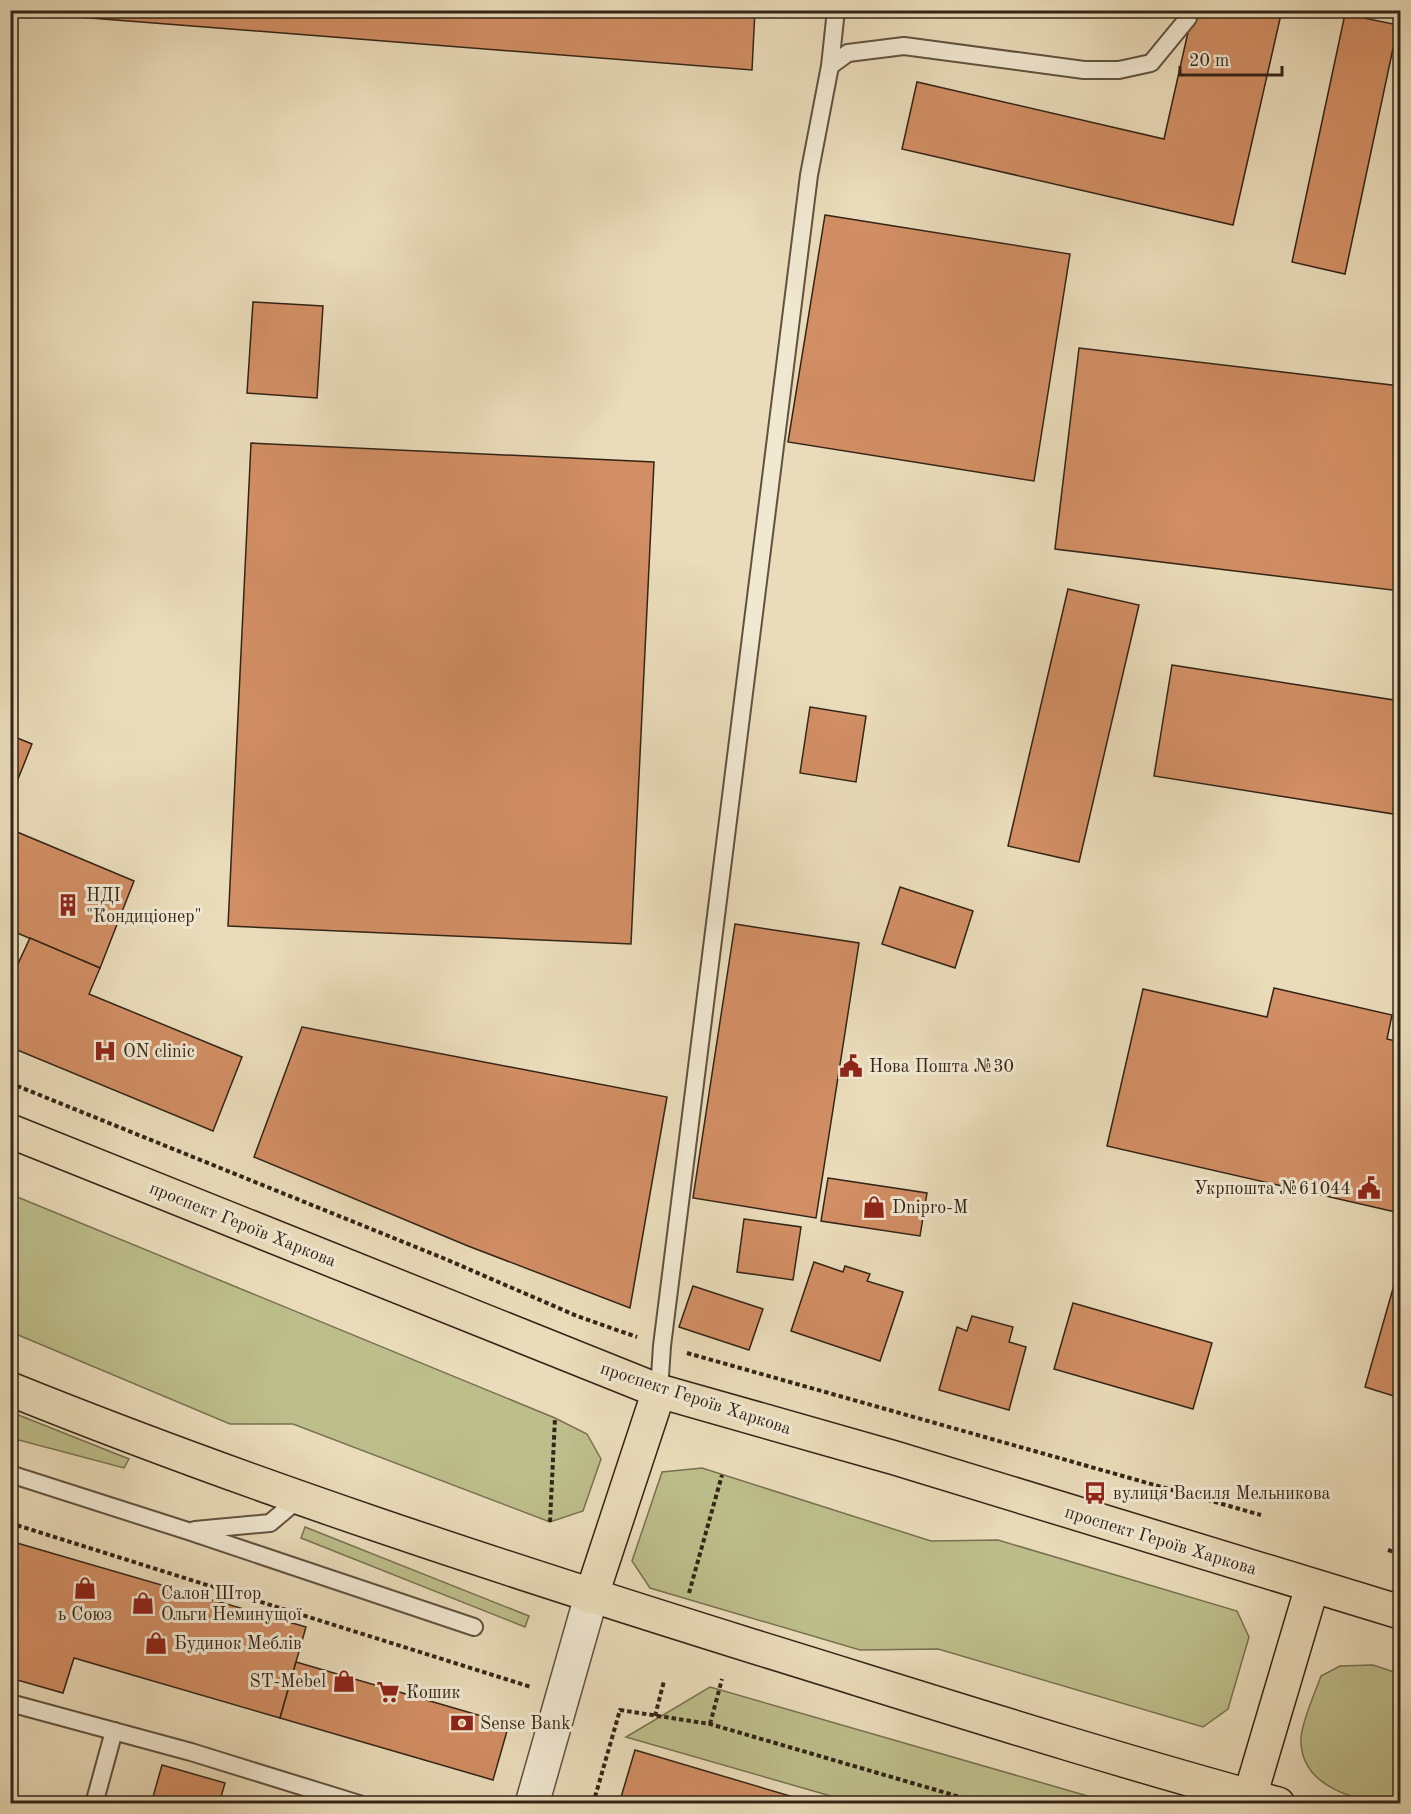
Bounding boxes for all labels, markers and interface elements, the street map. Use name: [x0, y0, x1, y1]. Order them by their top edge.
scale bar: [1180, 39, 1282, 77]
text: 20 m: [1189, 52, 1229, 70]
place label: НДІ "Кондиціонер": [86, 887, 202, 926]
building icon: НДІ "Кондиціонер": [55, 892, 81, 918]
hospital icon: ON clinic: [92, 1038, 118, 1064]
place label: ON clinic: [123, 1043, 195, 1061]
public building icon: Нова Пошта №30: [838, 1053, 864, 1079]
place label: Нова Пошта №30: [869, 1058, 1014, 1076]
public building icon: Укрпошта №61044: [1356, 1175, 1382, 1201]
street label: проспект Героїв Харкова: [147, 1179, 339, 1271]
place label: Укрпошта №61044: [1194, 1180, 1351, 1198]
shop icon: Dnipro-M: [861, 1194, 887, 1220]
place label: Dnipro-M: [892, 1199, 968, 1217]
street label: проспект Героїв Харкова: [598, 1360, 793, 1438]
bus stop icon: вулиця Василя Мельникова: [1082, 1480, 1108, 1506]
place label: вулиця Василя Мельникова: [1113, 1485, 1331, 1503]
street label: проспект Героїв Харкова: [1063, 1503, 1259, 1579]
shop icon: ь Союз: [72, 1575, 98, 1601]
place label: Салон Штор Ольги Неминущої: [161, 1585, 302, 1624]
shop icon: Салон Штор Ольги Неминущої: [130, 1590, 156, 1616]
place label: ь Союз: [58, 1606, 112, 1624]
shop icon: Будинок Меблів: [143, 1630, 169, 1656]
place label: Будинок Меблів: [174, 1635, 302, 1653]
shop icon: ST-Mebel: [331, 1668, 357, 1694]
place label: ST-Mebel: [250, 1673, 326, 1691]
supermarket icon: Кошик: [375, 1679, 401, 1705]
place label: Кошик: [406, 1684, 460, 1702]
bank icon: Sense Bank: [449, 1710, 475, 1736]
place label: Sense Bank: [480, 1715, 571, 1733]

